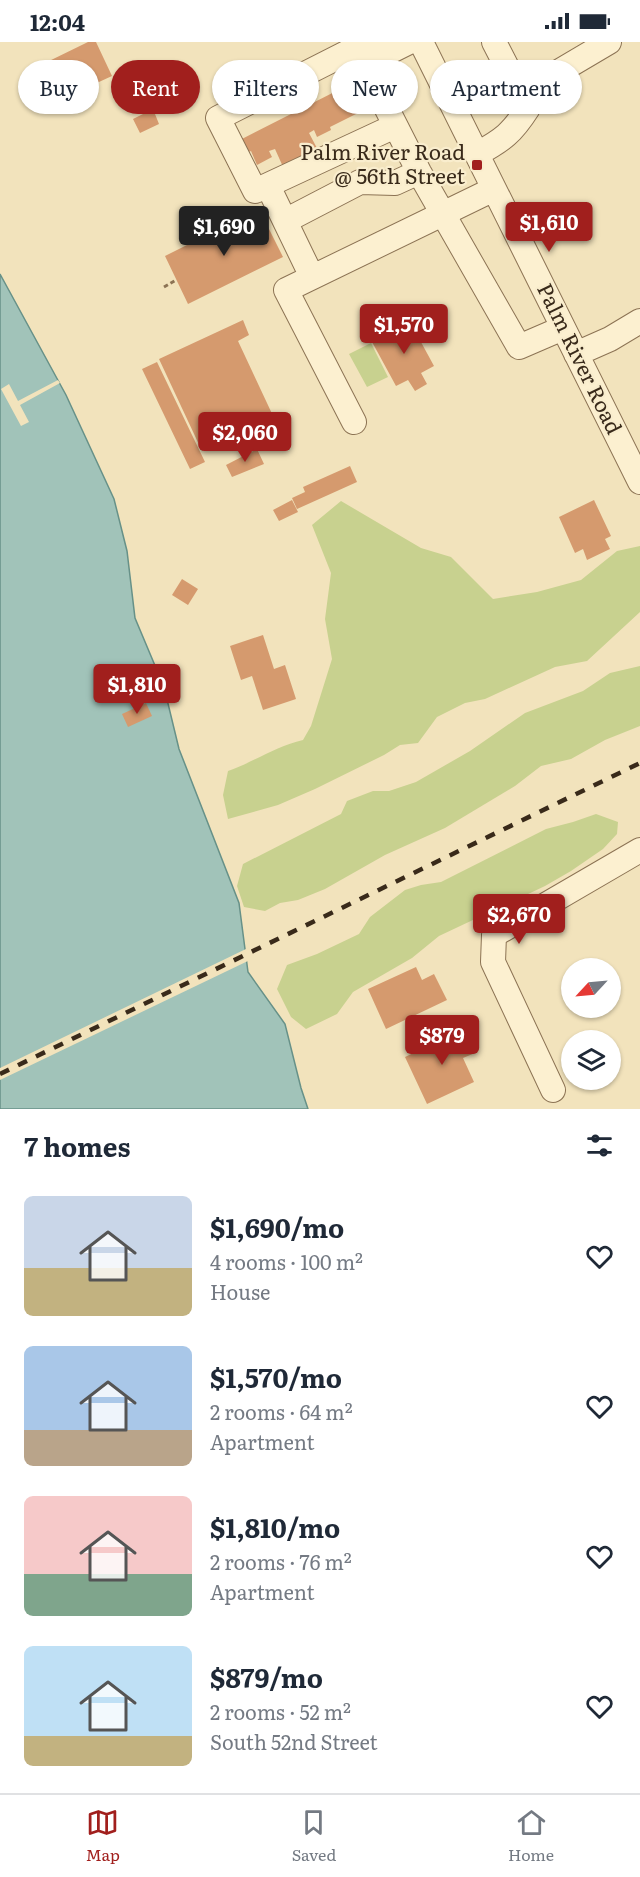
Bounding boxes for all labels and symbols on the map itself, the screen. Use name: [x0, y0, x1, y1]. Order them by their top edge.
place label: Palm River Road @ 56th Street: [300, 135, 466, 190]
marker: Palm River Road @ 56th Street: [470, 158, 484, 172]
pin: $1,610: [500, 202, 598, 253]
pin: $1,690: [175, 206, 273, 257]
street label: Palm River Road: [531, 277, 631, 439]
pin: $1,570: [355, 304, 453, 355]
pin: $2,060: [196, 412, 294, 463]
pin: $1,810: [88, 664, 186, 715]
pin: $2,670: [470, 894, 568, 945]
north arrow: [561, 958, 621, 1018]
pin: $879: [406, 1015, 478, 1066]

